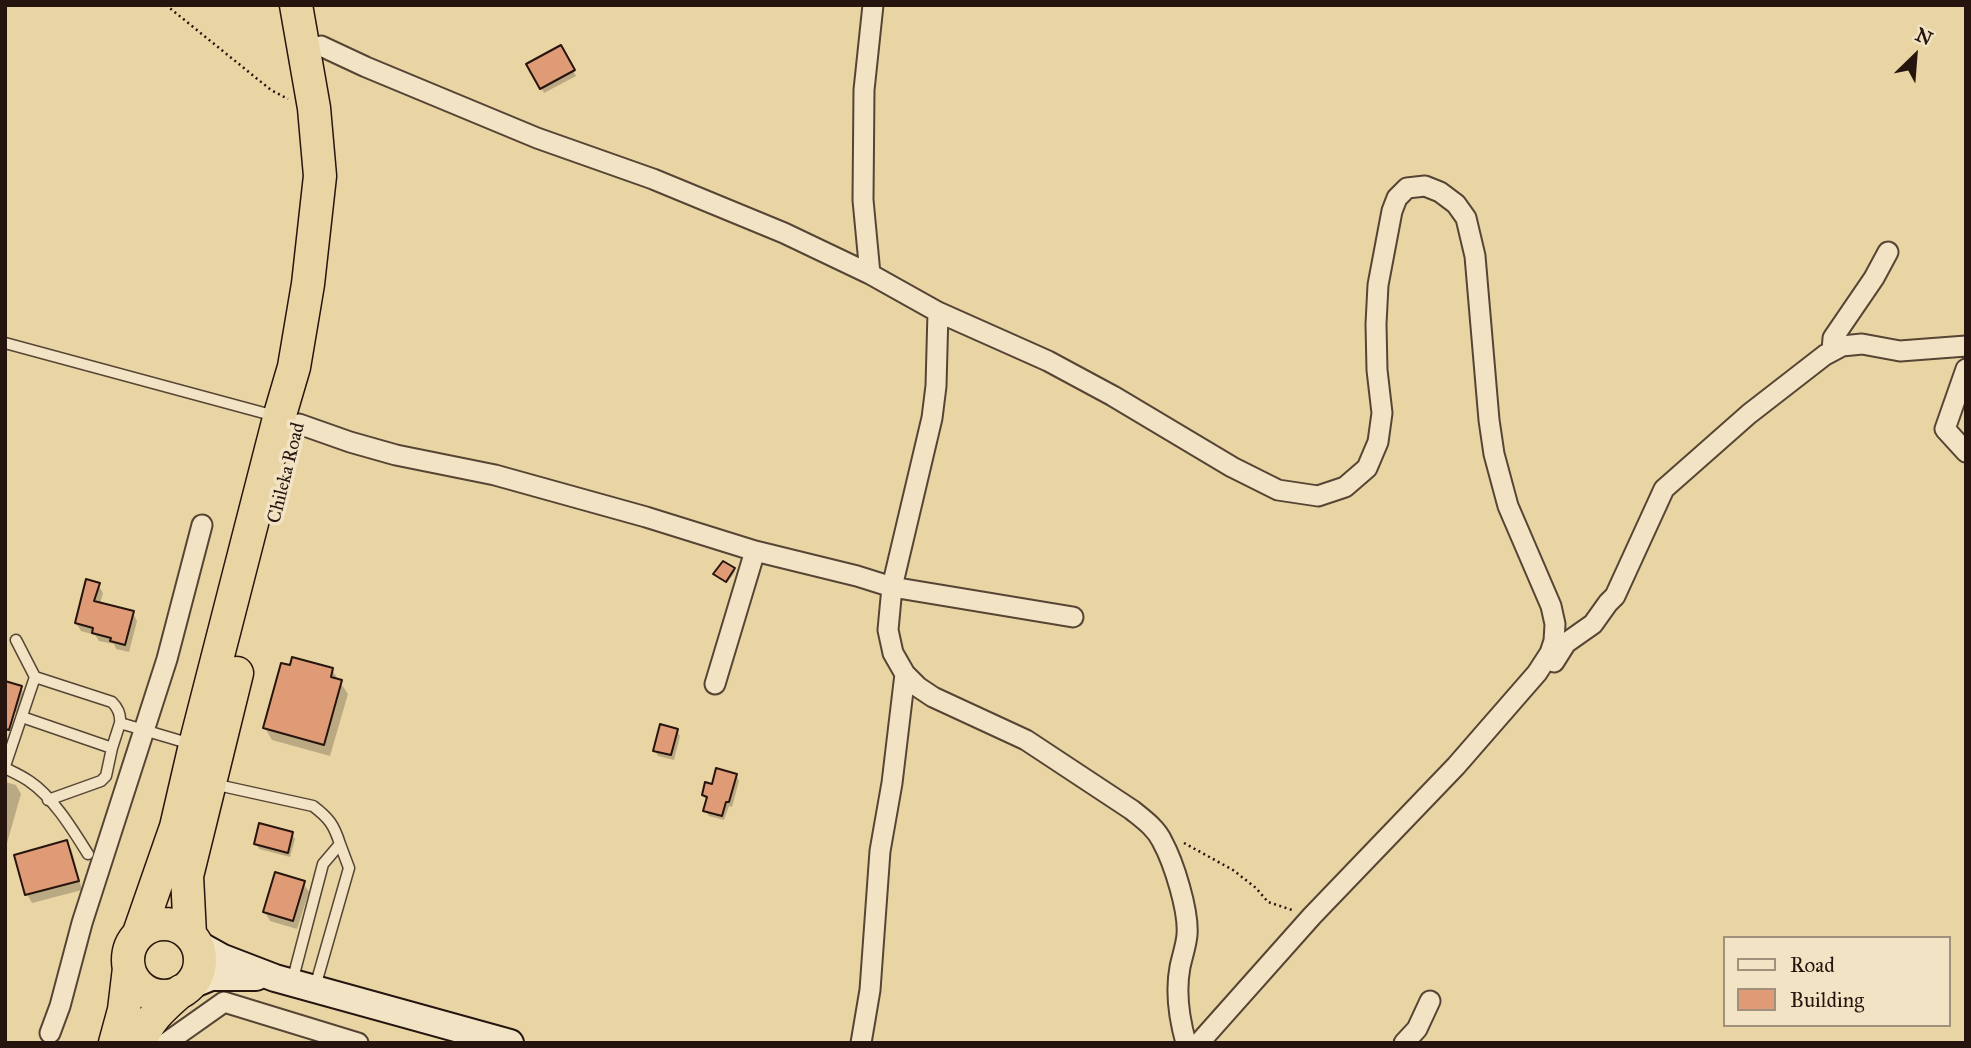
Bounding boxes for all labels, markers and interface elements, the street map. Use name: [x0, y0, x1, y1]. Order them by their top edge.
north arrow: [1880, 21, 1950, 91]
text: N: [1912, 23, 1936, 50]
street label: Chileka Road: [263, 420, 311, 526]
legend: [1722, 936, 1950, 1027]
text: Road: [1790, 952, 1835, 978]
text: Building: [1790, 987, 1864, 1013]

